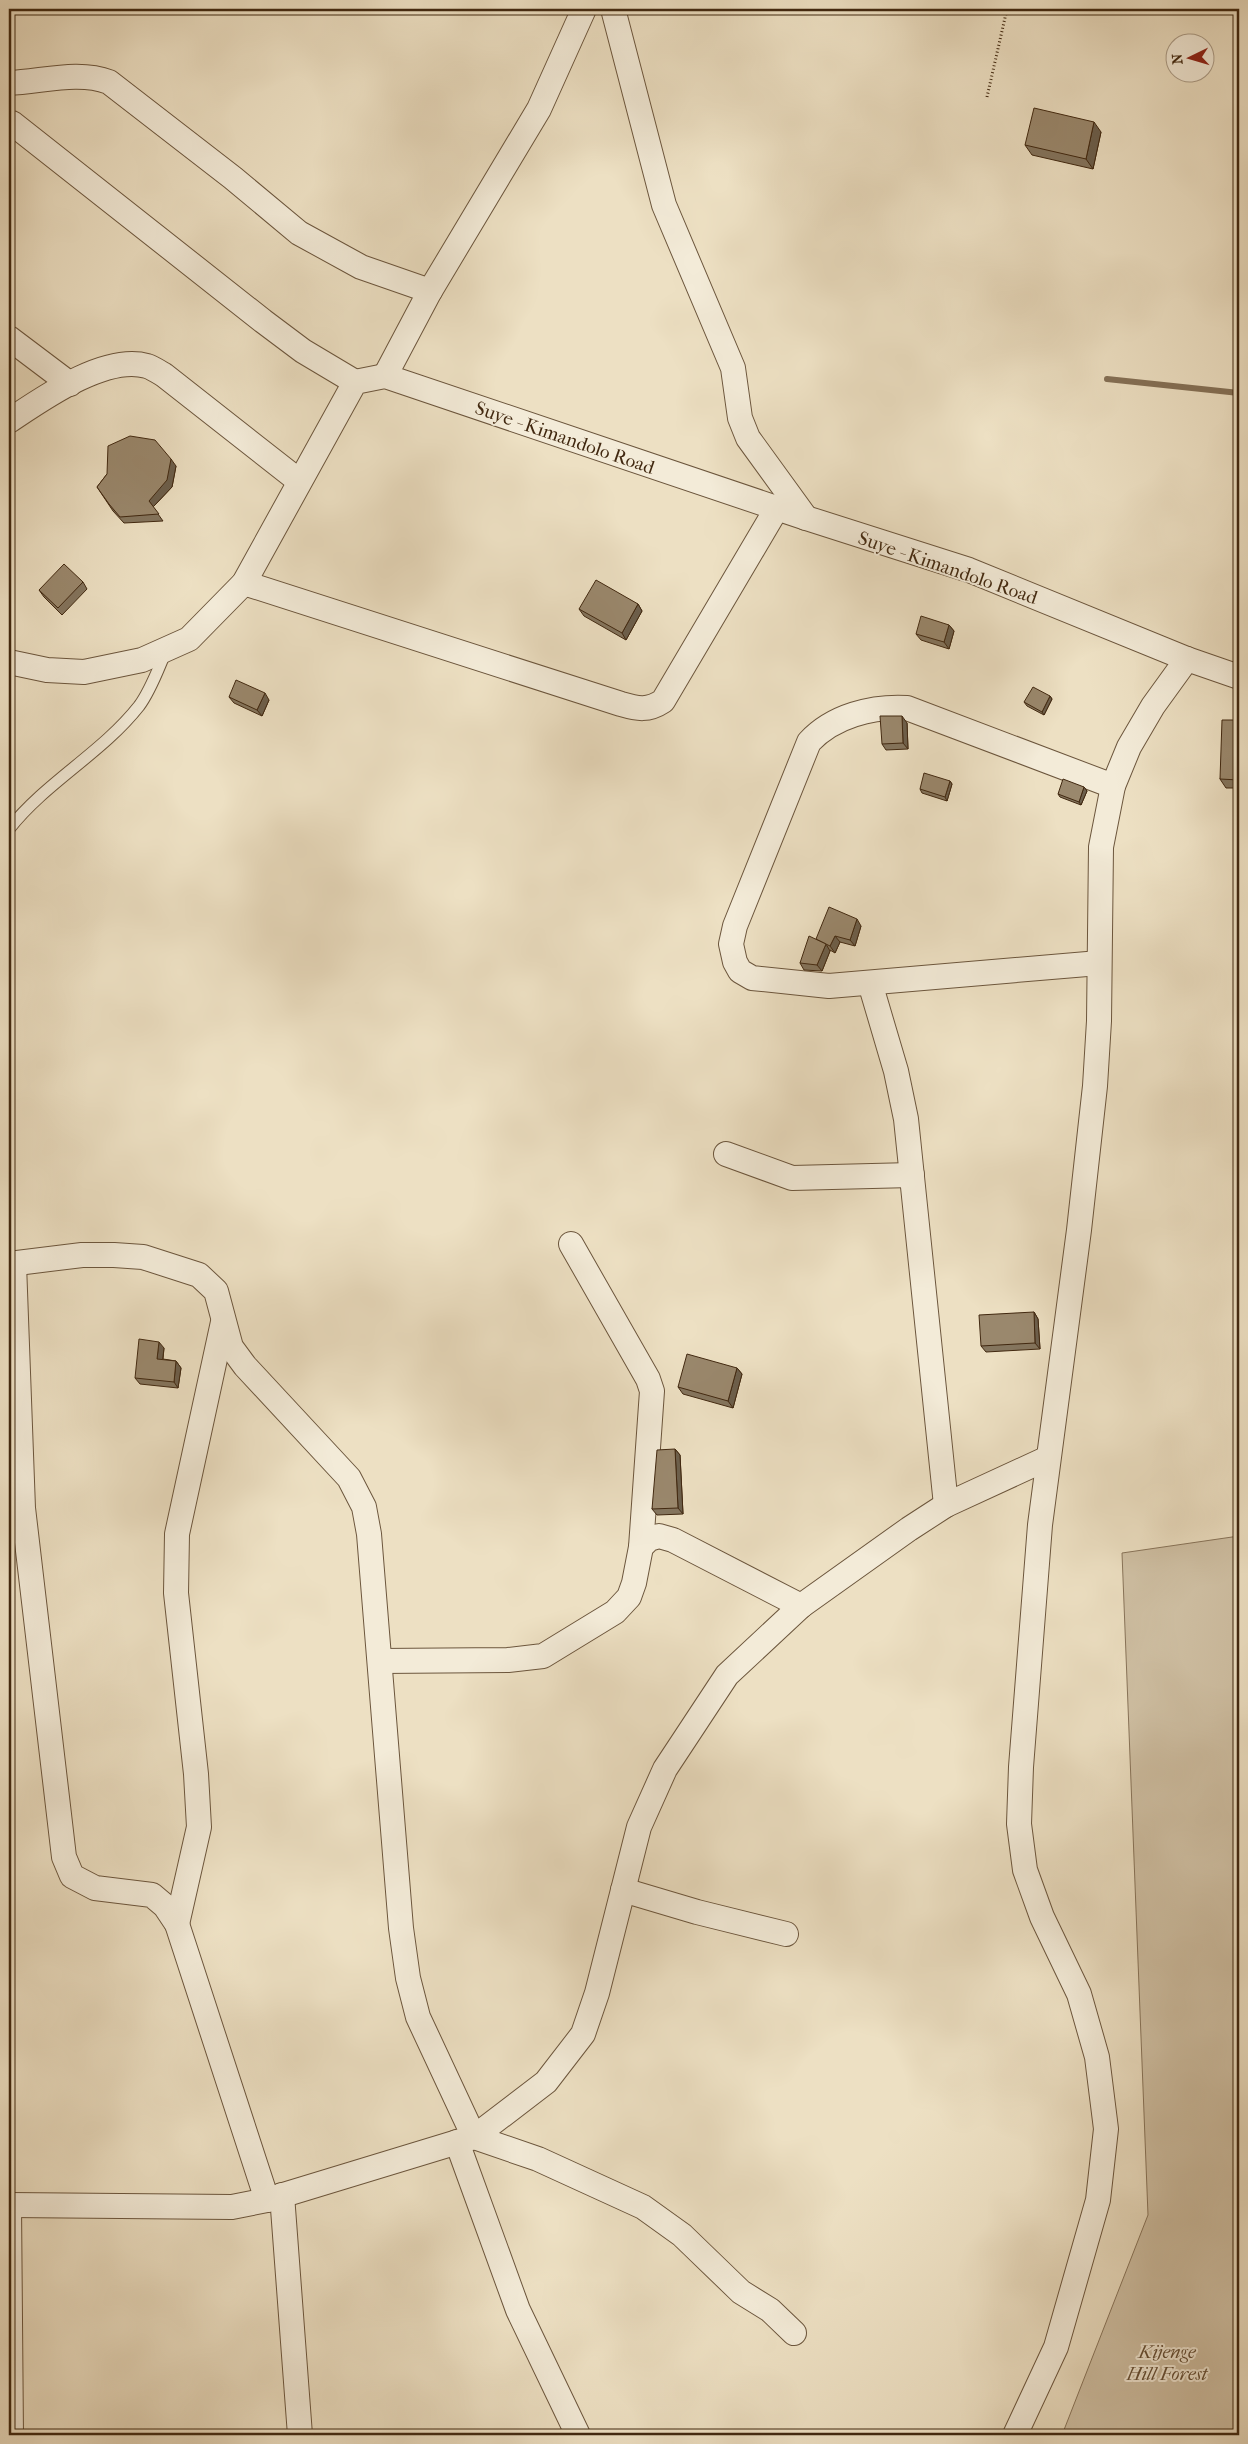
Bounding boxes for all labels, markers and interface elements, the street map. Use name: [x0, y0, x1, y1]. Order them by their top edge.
north arrow: [1166, 32, 1216, 82]
text: N: [1169, 53, 1186, 65]
street label: Suye - Kimandolo Road: [472, 397, 658, 479]
street label: Suye - Kimandolo Road: [855, 527, 1041, 609]
park label: Kijenge Hill Forest: [1126, 2341, 1209, 2385]

